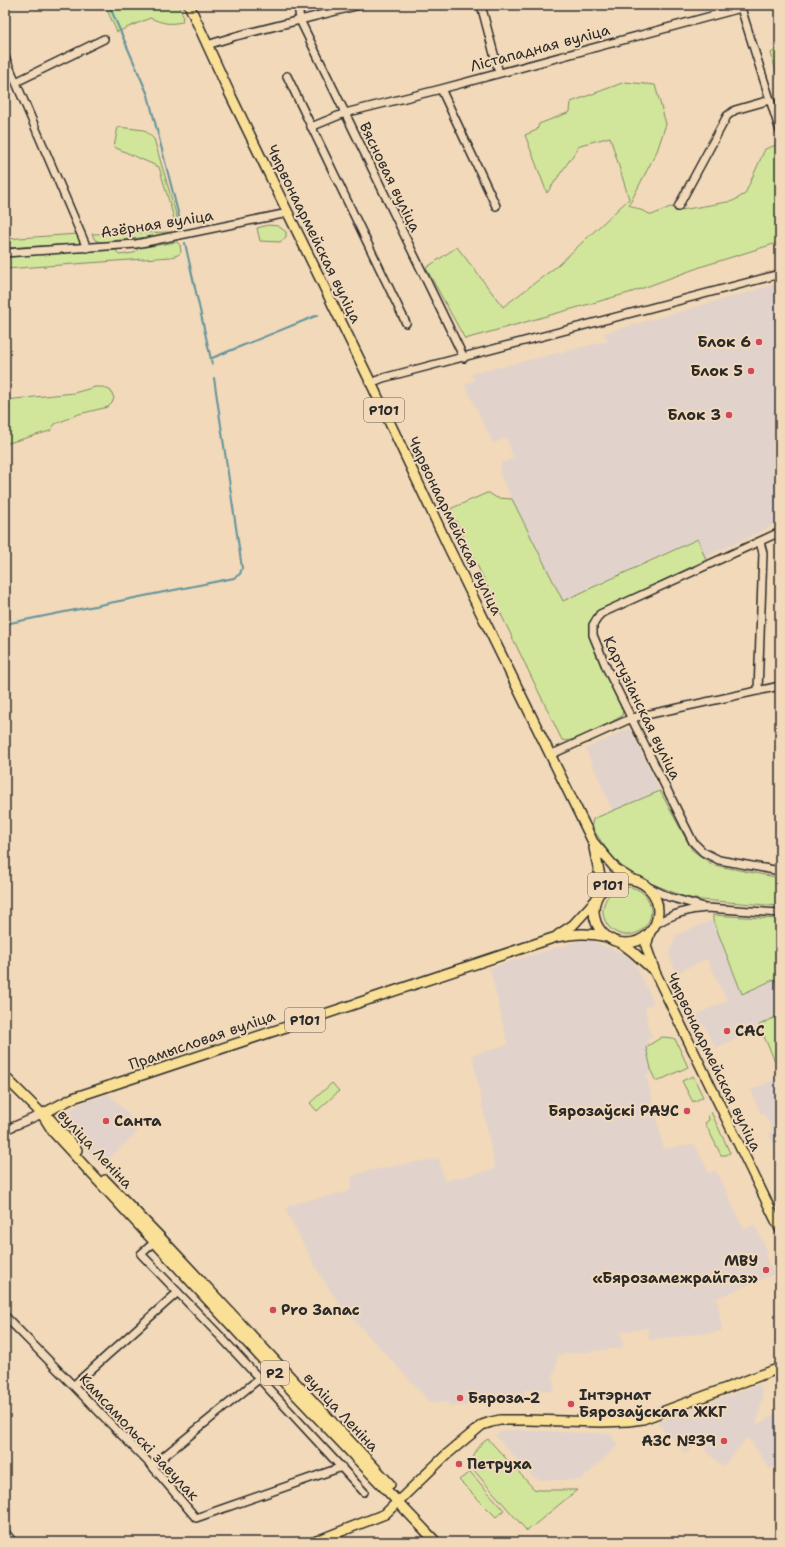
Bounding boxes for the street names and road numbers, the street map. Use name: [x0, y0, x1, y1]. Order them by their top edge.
street label: Лістападная вуліца: [468, 20, 613, 76]
street label: Вясновая вуліца: [355, 119, 426, 236]
street label: Чырвонаармейская вуліца: [262, 141, 366, 327]
street label: Азёрная вуліца: [99, 205, 215, 243]
road number: Р101: [364, 398, 404, 422]
street label: Чырвонаармейская вуліца: [403, 433, 507, 619]
street label: Картузіанская вуліца: [598, 633, 686, 784]
road number: Р101: [588, 873, 628, 897]
street label: Чырвонаармейская вуліца: [662, 969, 766, 1155]
street label: Прамысловая вуліца: [126, 1005, 278, 1074]
road number: Р101: [285, 1008, 325, 1032]
street label: вуліца Леніна: [53, 1105, 137, 1194]
road number: Р2: [261, 1361, 289, 1385]
street label: вуліца Леніна: [299, 1368, 383, 1457]
street label: Камсамольскі завулак: [75, 1369, 203, 1505]

